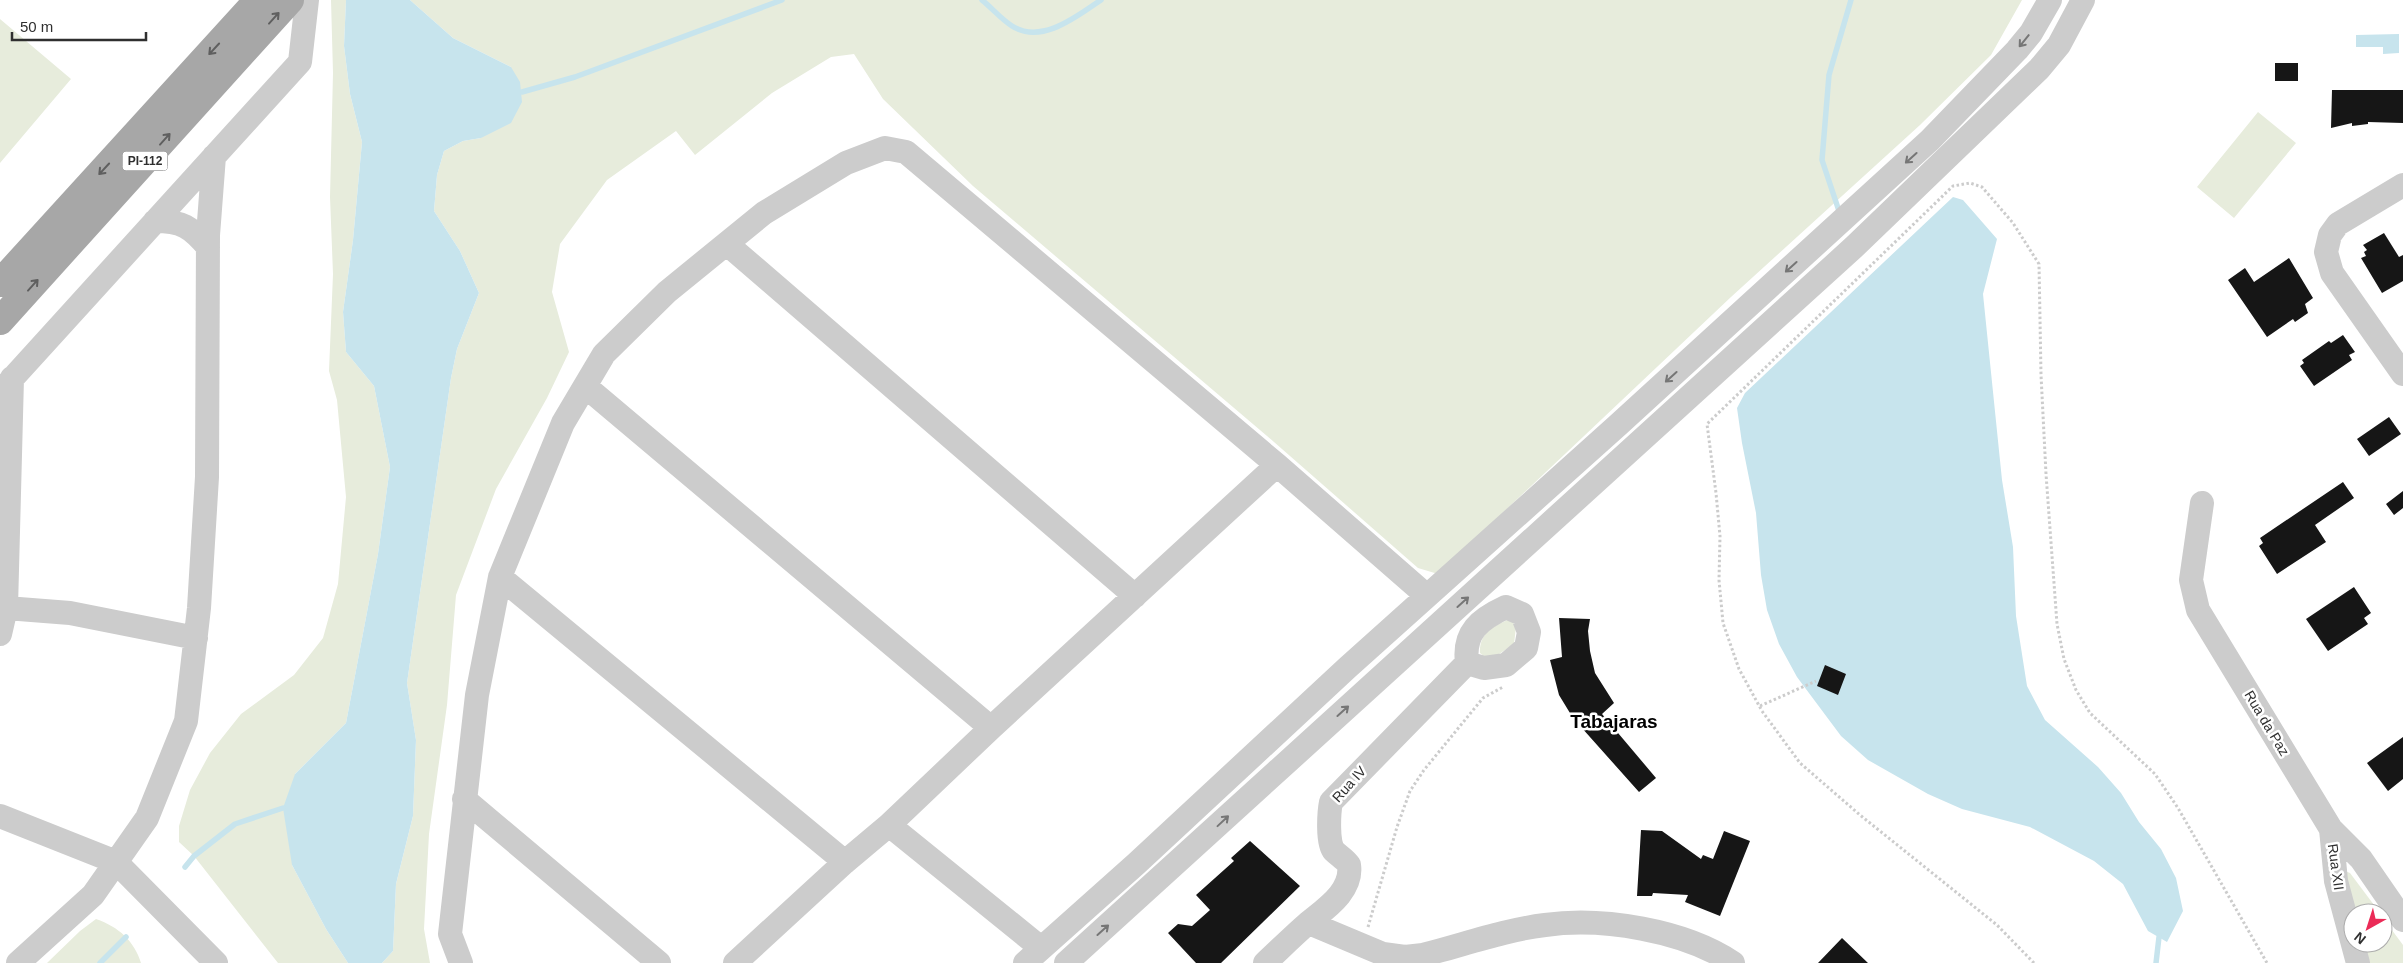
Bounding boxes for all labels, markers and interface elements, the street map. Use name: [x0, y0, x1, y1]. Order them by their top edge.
scale bar: [12, 10, 146, 42]
one-way arrow: [268, 11, 280, 24]
text: 50 m: [20, 18, 53, 35]
one-way arrow: [2019, 35, 2030, 48]
one-way arrow: [208, 42, 220, 55]
one-way arrow: [160, 132, 171, 145]
road number: PI-112: [122, 152, 168, 170]
one-way arrow: [1905, 152, 1917, 164]
one-way arrow: [98, 162, 110, 175]
one-way arrow: [1784, 261, 1797, 273]
one-way arrow: [27, 278, 39, 291]
one-way arrow: [1664, 371, 1677, 383]
one-way arrow: [1456, 596, 1469, 608]
street label: Rua da Paz: [2241, 688, 2293, 758]
one-way arrow: [1336, 705, 1349, 717]
district label: Tabajaras: [1570, 711, 1658, 732]
street label: Rua IV: [1329, 762, 1370, 805]
one-way arrow: [1216, 815, 1229, 827]
street label: Rua XII: [2325, 843, 2347, 891]
north arrow: [2343, 903, 2393, 953]
one-way arrow: [1096, 925, 1109, 936]
text: N: [2351, 929, 2369, 948]

